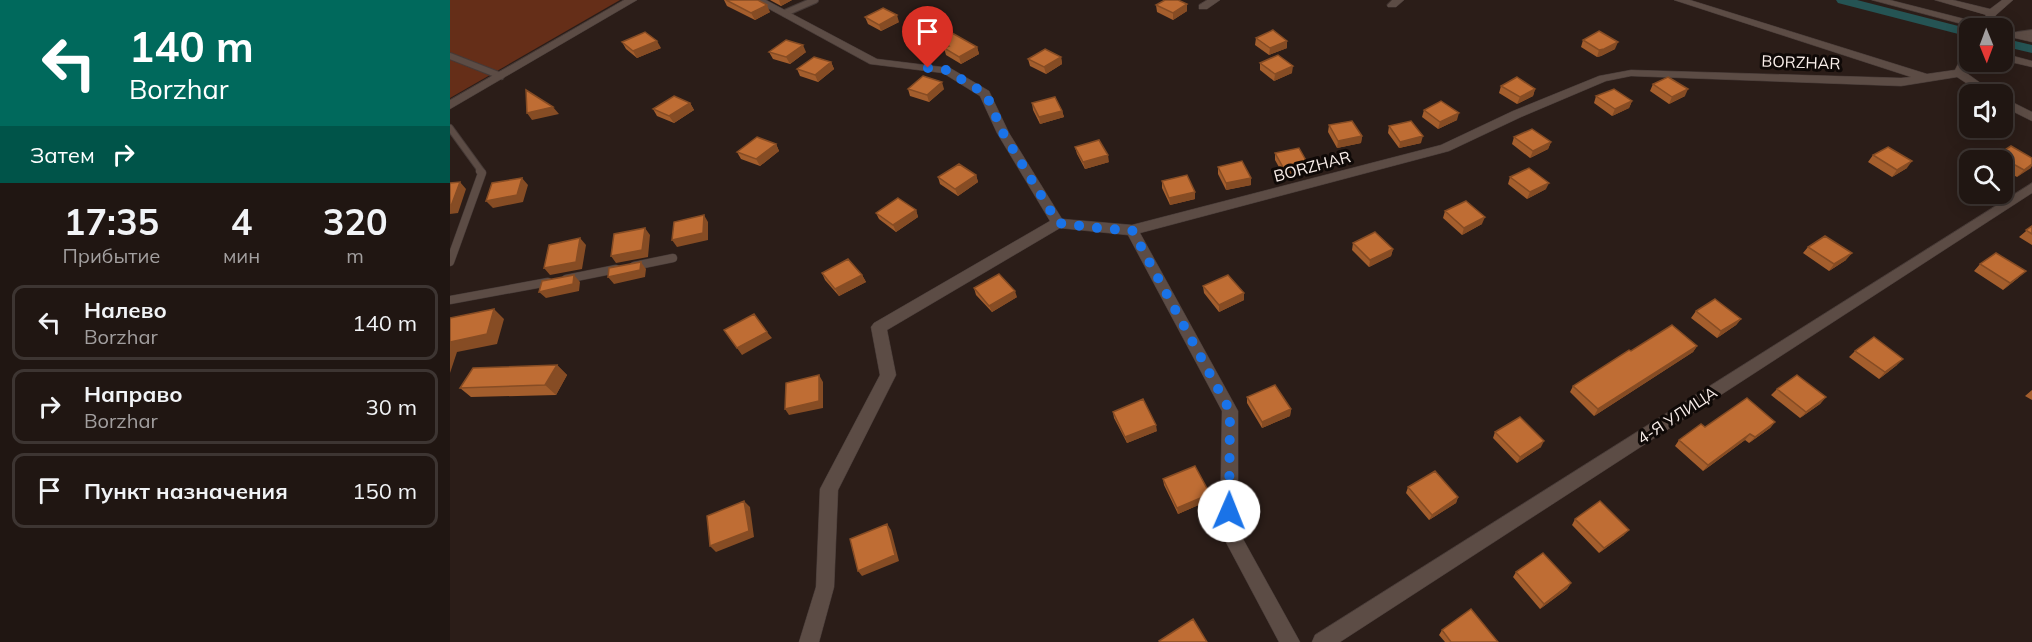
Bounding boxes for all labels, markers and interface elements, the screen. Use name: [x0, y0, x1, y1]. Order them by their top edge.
pin: [902, 6, 953, 68]
icon: arrive: [911, 15, 944, 48]
north arrow: [1959, 18, 2013, 72]
map controls: [1959, 18, 2013, 204]
text: 140 m: [129, 20, 254, 73]
icon: left: [30, 24, 108, 102]
street label: BORZHAR: [1761, 51, 1841, 73]
text: Borzhar: [129, 72, 228, 106]
button: sound: [1959, 84, 2013, 138]
icon: right: [107, 138, 140, 171]
text: Затем: [30, 141, 95, 169]
street label: BORZHAR: [1271, 146, 1353, 186]
button: search: [1959, 150, 2013, 204]
text: 17:35: [64, 199, 159, 244]
text: 4: [231, 199, 252, 244]
text: 320: [323, 199, 388, 244]
text: Прибытие: [62, 243, 160, 268]
text: мин: [223, 243, 260, 268]
text: m: [346, 243, 364, 268]
text: Налево: [84, 296, 167, 324]
icon: left: [33, 306, 66, 339]
text: 140 m: [352, 309, 417, 337]
text: Borzhar: [84, 324, 158, 349]
text: Направо: [84, 380, 182, 408]
street label: 4-Я УЛИЦА: [1633, 382, 1721, 448]
icon: right: [33, 390, 66, 423]
text: 30 m: [366, 393, 417, 421]
text: Borzhar: [84, 408, 158, 433]
icon: arrive: [33, 474, 66, 507]
text: Пункт назначения: [84, 477, 288, 505]
text: 150 m: [352, 477, 417, 505]
position arrow: [1197, 479, 1261, 543]

